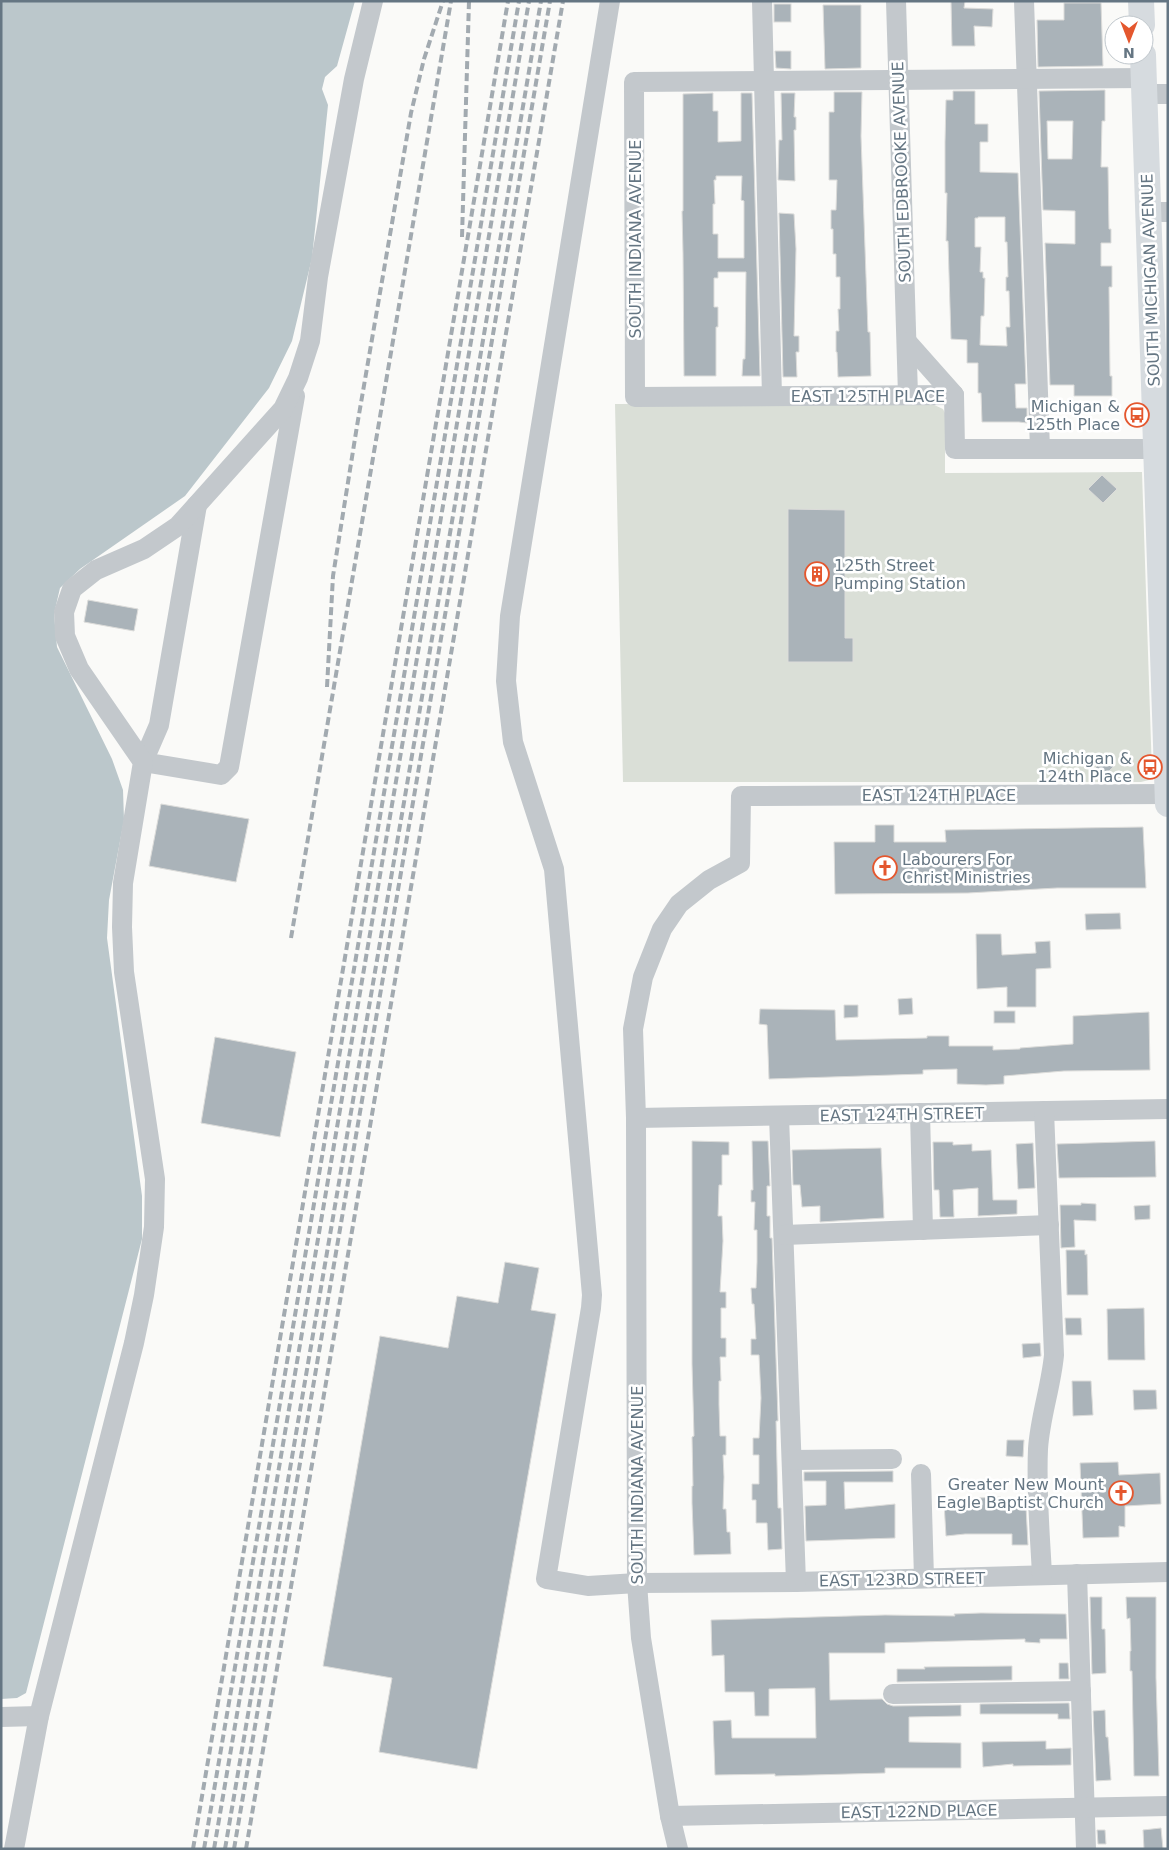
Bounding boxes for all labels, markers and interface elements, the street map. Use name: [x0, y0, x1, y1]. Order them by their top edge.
north arrow: [1104, 15, 1154, 65]
text: N: [1123, 45, 1135, 61]
street label: SOUTH EDBROOKE AVENUE: [888, 61, 915, 283]
street label: SOUTH INDIANA AVENUE: [626, 140, 645, 338]
street label: SOUTH MICHIGAN AVENUE: [1137, 173, 1164, 387]
street label: EAST 125TH PLACE: [791, 387, 945, 406]
place label: Michigan & 125th Place: [1025, 397, 1120, 434]
bus stop icon: Michigan & 125th Place: [1124, 402, 1150, 428]
place label: 125th Street Pumping Station: [834, 556, 966, 593]
building icon: 125th Street Pumping Station: [804, 561, 830, 587]
place label: Michigan & 124th Place: [1037, 749, 1132, 786]
bus stop icon: Michigan & 124th Place: [1137, 754, 1163, 780]
street label: EAST 124TH PLACE: [862, 786, 1016, 805]
place label: Labourers For Christ Ministries: [902, 850, 1031, 887]
church icon: Labourers For Christ Ministries: [872, 855, 898, 881]
street label: EAST 124TH STREET: [820, 1104, 985, 1125]
street label: SOUTH INDIANA AVENUE: [628, 1386, 647, 1584]
place label: Greater New Mount Eagle Baptist Church: [937, 1475, 1104, 1512]
church icon: Greater New Mount Eagle Baptist Church: [1108, 1480, 1134, 1506]
street label: EAST 123RD STREET: [819, 1569, 985, 1590]
street label: EAST 122ND PLACE: [840, 1801, 998, 1822]

